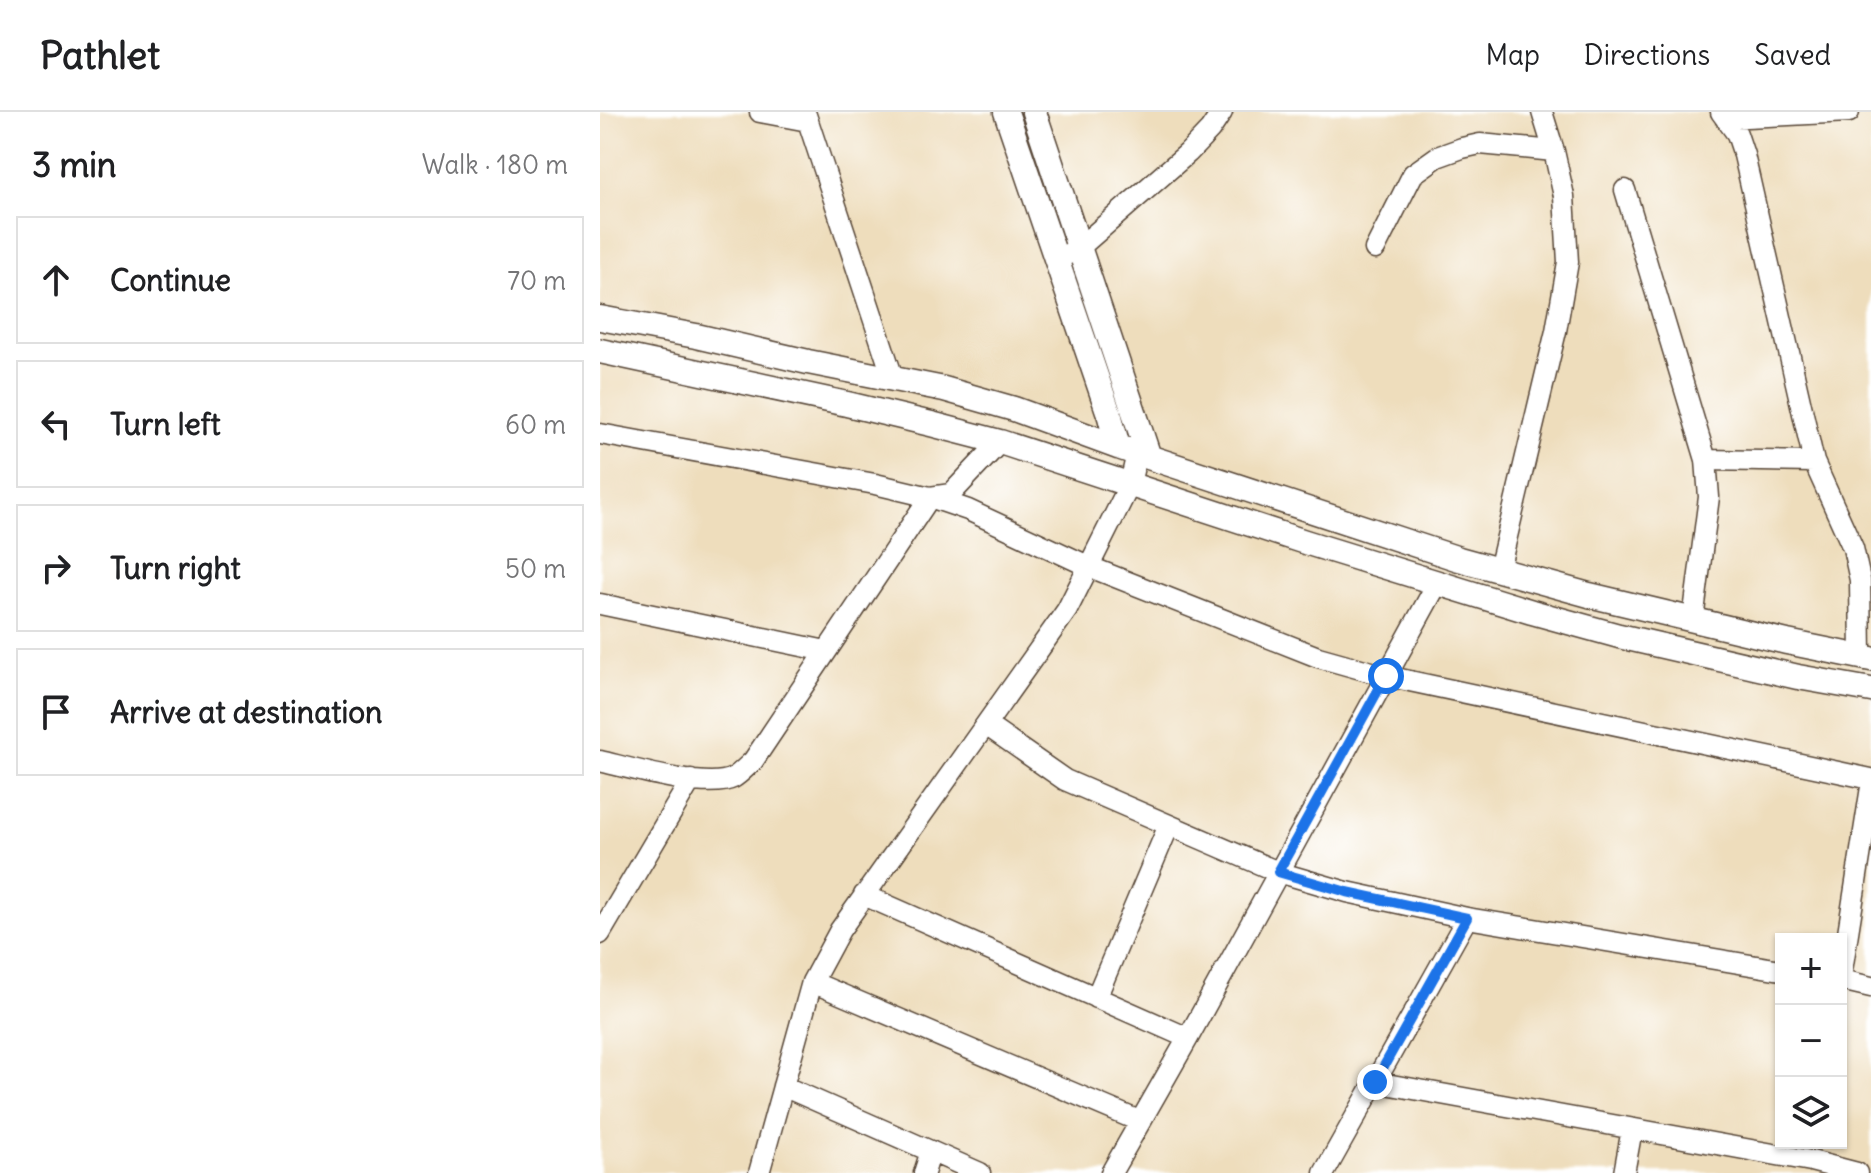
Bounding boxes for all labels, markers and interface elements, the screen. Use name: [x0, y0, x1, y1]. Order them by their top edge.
text: Pathlet: [40, 32, 160, 79]
text: Map: [1485, 37, 1540, 73]
text: Directions: [1584, 37, 1710, 73]
text: Saved: [1754, 37, 1831, 73]
text: 3 min: [32, 143, 117, 186]
text: Walk · 180 m: [422, 148, 568, 181]
icon: ahead: [34, 258, 78, 302]
text: Continue: [110, 261, 231, 299]
text: 70 m: [507, 264, 566, 297]
icon: left: [34, 402, 78, 446]
text: Turn left: [110, 405, 221, 443]
text: 60 m: [505, 408, 566, 441]
icon: right: [34, 546, 78, 590]
text: Turn right: [110, 549, 241, 587]
text: 50 m: [505, 552, 566, 585]
route start: [1368, 658, 1404, 694]
icon: arrive: [34, 690, 78, 734]
text: Arrive at destination: [110, 693, 382, 731]
map controls: [1775, 933, 1847, 1149]
button: +: [1775, 933, 1847, 1005]
button: −: [1775, 1005, 1847, 1077]
route end: [1357, 1064, 1393, 1100]
button: layers: [1775, 1077, 1847, 1149]

